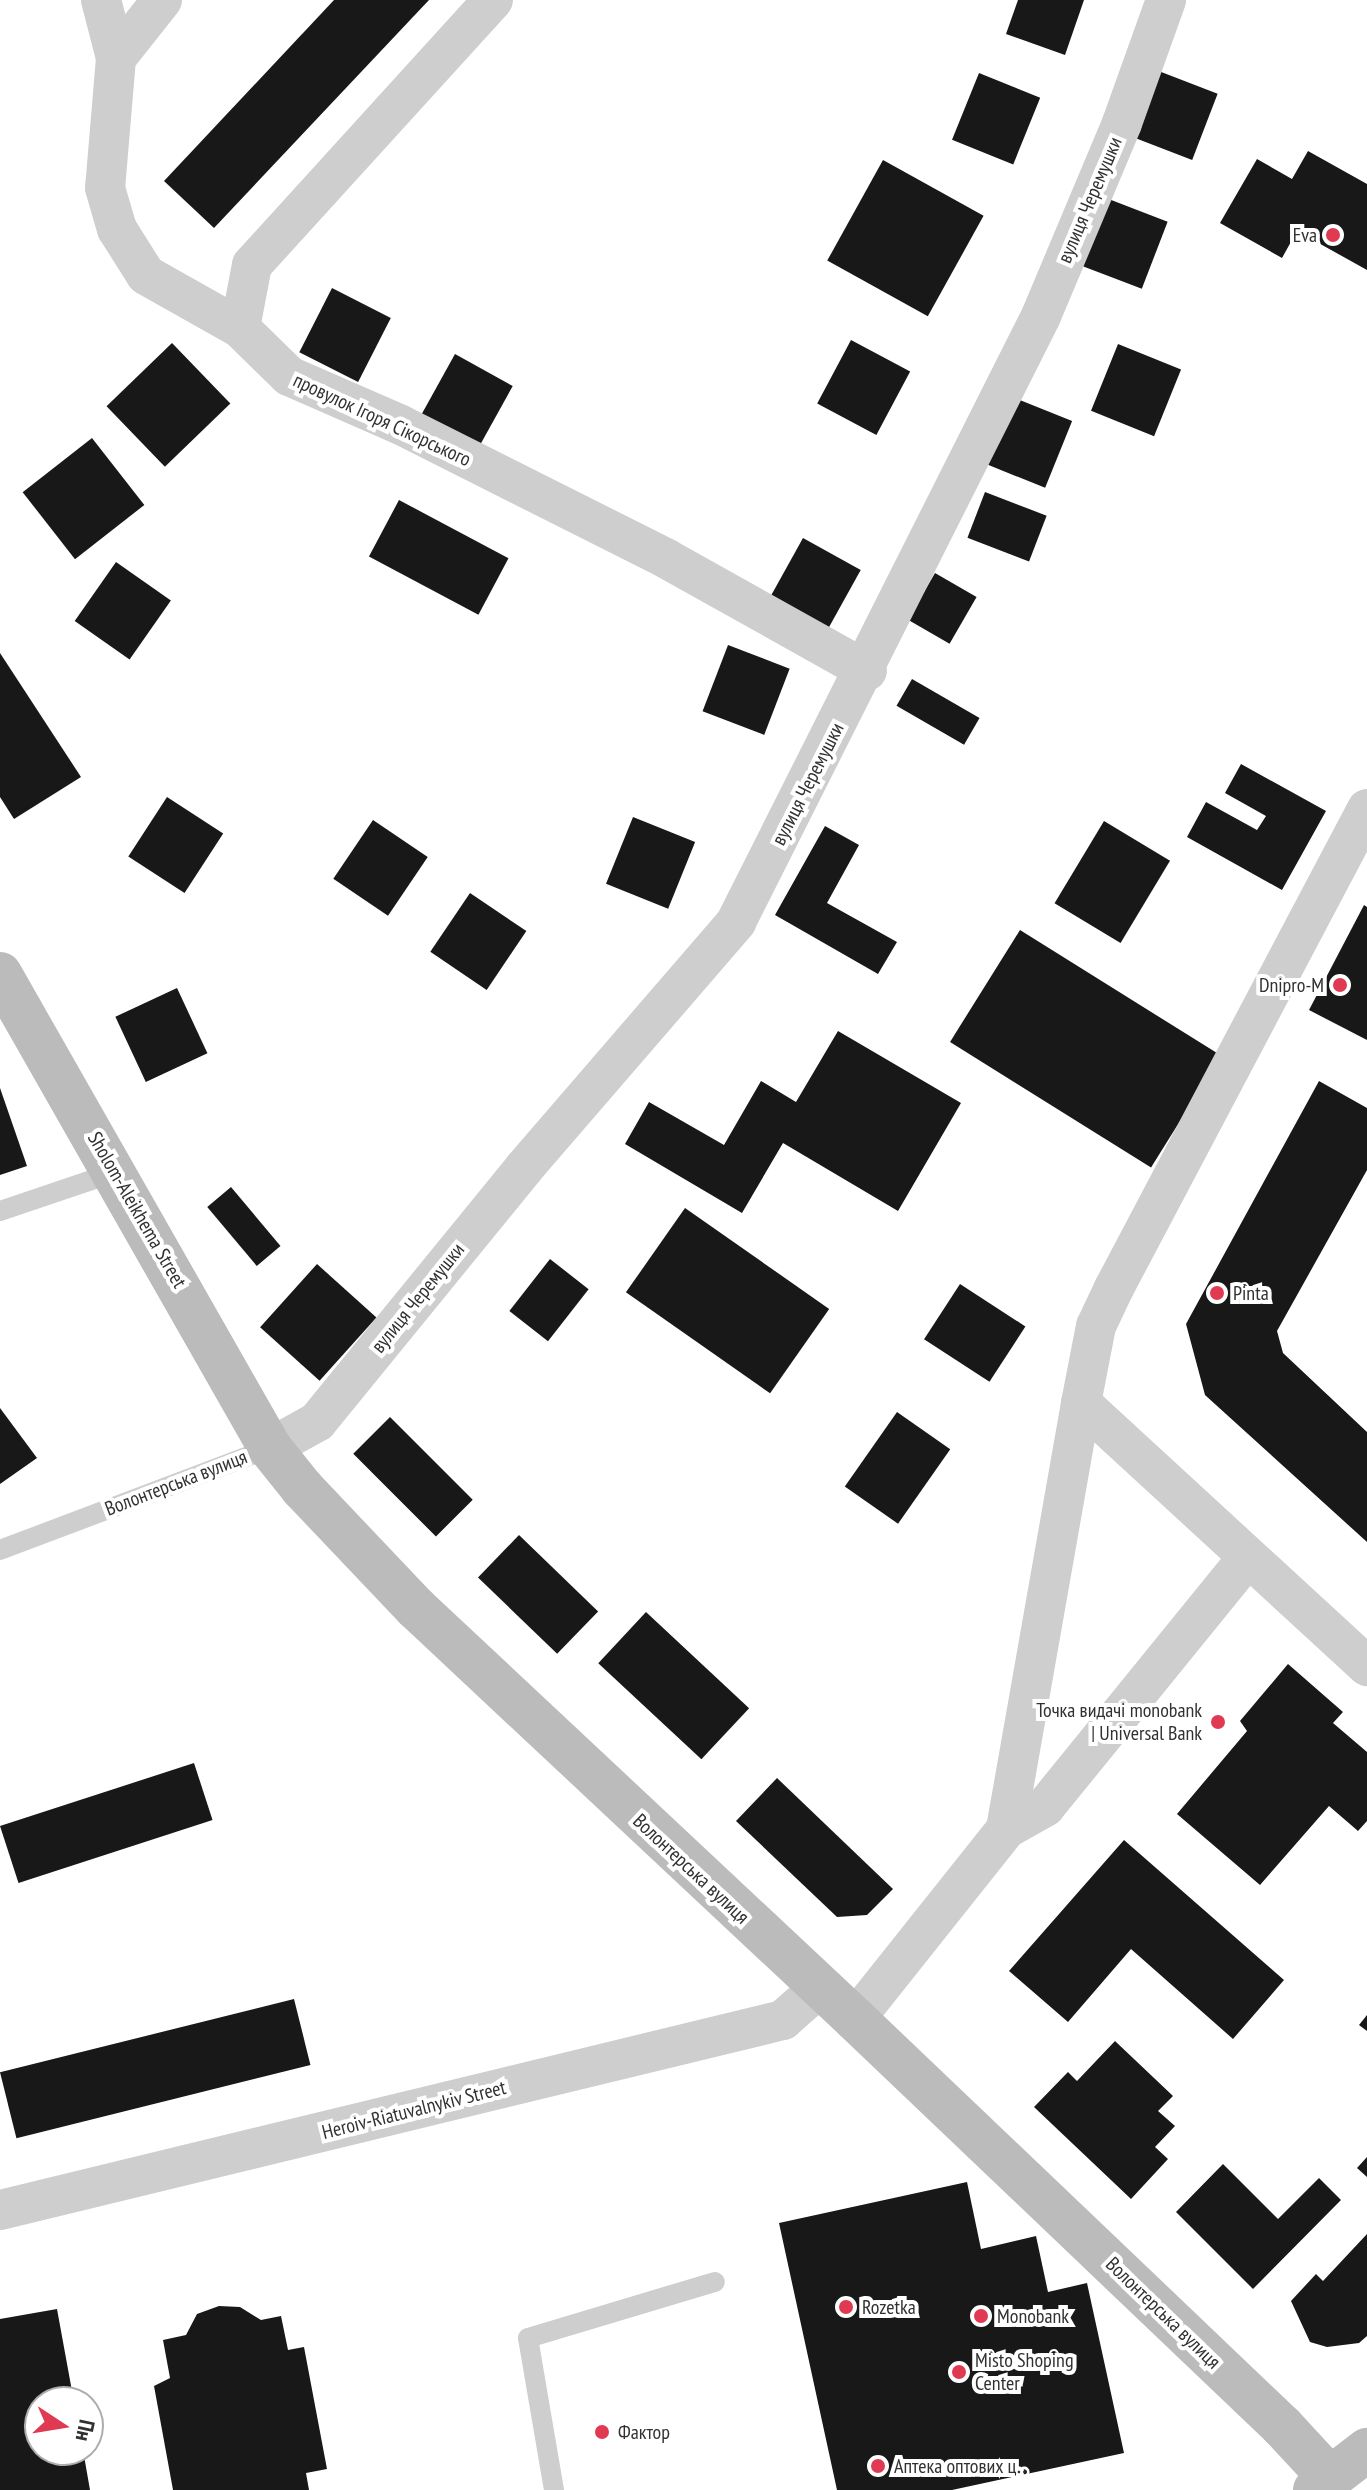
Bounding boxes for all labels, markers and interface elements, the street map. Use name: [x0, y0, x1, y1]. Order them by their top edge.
street label: вулиця Черемушки: [1053, 133, 1127, 267]
place label: Eva: [1293, 223, 1317, 247]
marker: Eva: [1324, 226, 1342, 244]
street label: провулок Ігоря Сікорського: [289, 368, 475, 472]
street label: вулиця Черемушки: [767, 719, 849, 849]
place label: Dnipro-M: [1259, 973, 1324, 997]
marker: Dnipro-M: [1331, 976, 1349, 994]
street label: Sholom-Aleikhema Street: [83, 1128, 191, 1292]
street label: вулиця Черемушки: [366, 1238, 470, 1358]
place label: Pinta: [1233, 1281, 1269, 1305]
marker: Pinta: [1208, 1284, 1226, 1302]
street label: Волонтерська вулиця: [102, 1445, 250, 1521]
place label: Точка видачі monobank | Universal Bank: [1036, 1698, 1202, 1745]
marker: Точка видачі monobank | Universal Bank: [1209, 1713, 1227, 1731]
street label: Волонтерська вулиця: [628, 1809, 754, 1929]
street label: Heroiv-Riatuvalnykiv Street: [319, 2075, 509, 2145]
street label: Волонтерська вулиця: [1101, 2252, 1225, 2374]
place label: Rozetka: [862, 2295, 916, 2319]
marker: Rozetka: [837, 2298, 855, 2316]
place label: Monobank: [997, 2304, 1069, 2328]
marker: Monobank: [972, 2307, 990, 2325]
place label: Misto Shoping Center: [975, 2348, 1074, 2395]
marker: Misto Shoping Center: [950, 2363, 968, 2381]
north arrow: [24, 2386, 104, 2466]
text: Пн: [70, 2417, 101, 2444]
place label: Фактор: [618, 2420, 670, 2444]
marker: Фактор: [593, 2423, 611, 2441]
place label: Аптека оптових ц‥: [894, 2454, 1027, 2478]
marker: Аптека оптових ц‥: [869, 2457, 887, 2475]

